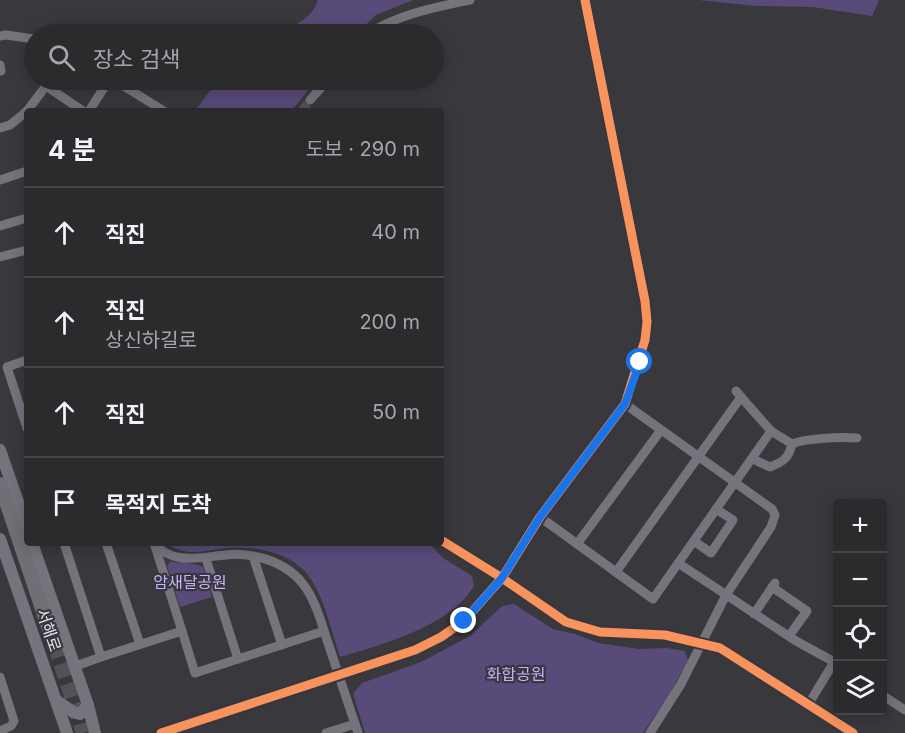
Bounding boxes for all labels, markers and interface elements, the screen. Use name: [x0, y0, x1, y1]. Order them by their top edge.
search box: [24, 24, 444, 90]
icon: search: [45, 41, 78, 74]
text: 장소 검색: [93, 46, 180, 72]
text: 4 분: [48, 134, 96, 165]
text: 도보 · 290 m: [306, 137, 420, 161]
icon: ahead: [48, 216, 81, 249]
text: 40 m: [371, 220, 420, 244]
text: 직진: [105, 221, 145, 247]
text: 직진: [105, 297, 145, 323]
icon: ahead: [48, 306, 81, 339]
text: 200 m: [359, 310, 420, 334]
text: 상신하길로: [105, 328, 197, 352]
route start: [626, 348, 652, 374]
icon: ahead: [48, 396, 81, 429]
text: 50 m: [372, 400, 420, 424]
text: 직진: [105, 401, 145, 427]
icon: arrive: [48, 486, 81, 519]
text: 목적지 도착: [105, 491, 211, 517]
map controls: [833, 499, 887, 715]
button: +: [833, 499, 887, 553]
button: −: [833, 553, 887, 607]
park label: 암새달공원: [153, 572, 227, 592]
street label: 서해로: [32, 606, 66, 654]
route end: [450, 607, 476, 633]
button: locate: [833, 607, 887, 661]
button: layers: [833, 661, 887, 715]
park label: 화합공원: [487, 664, 545, 684]

